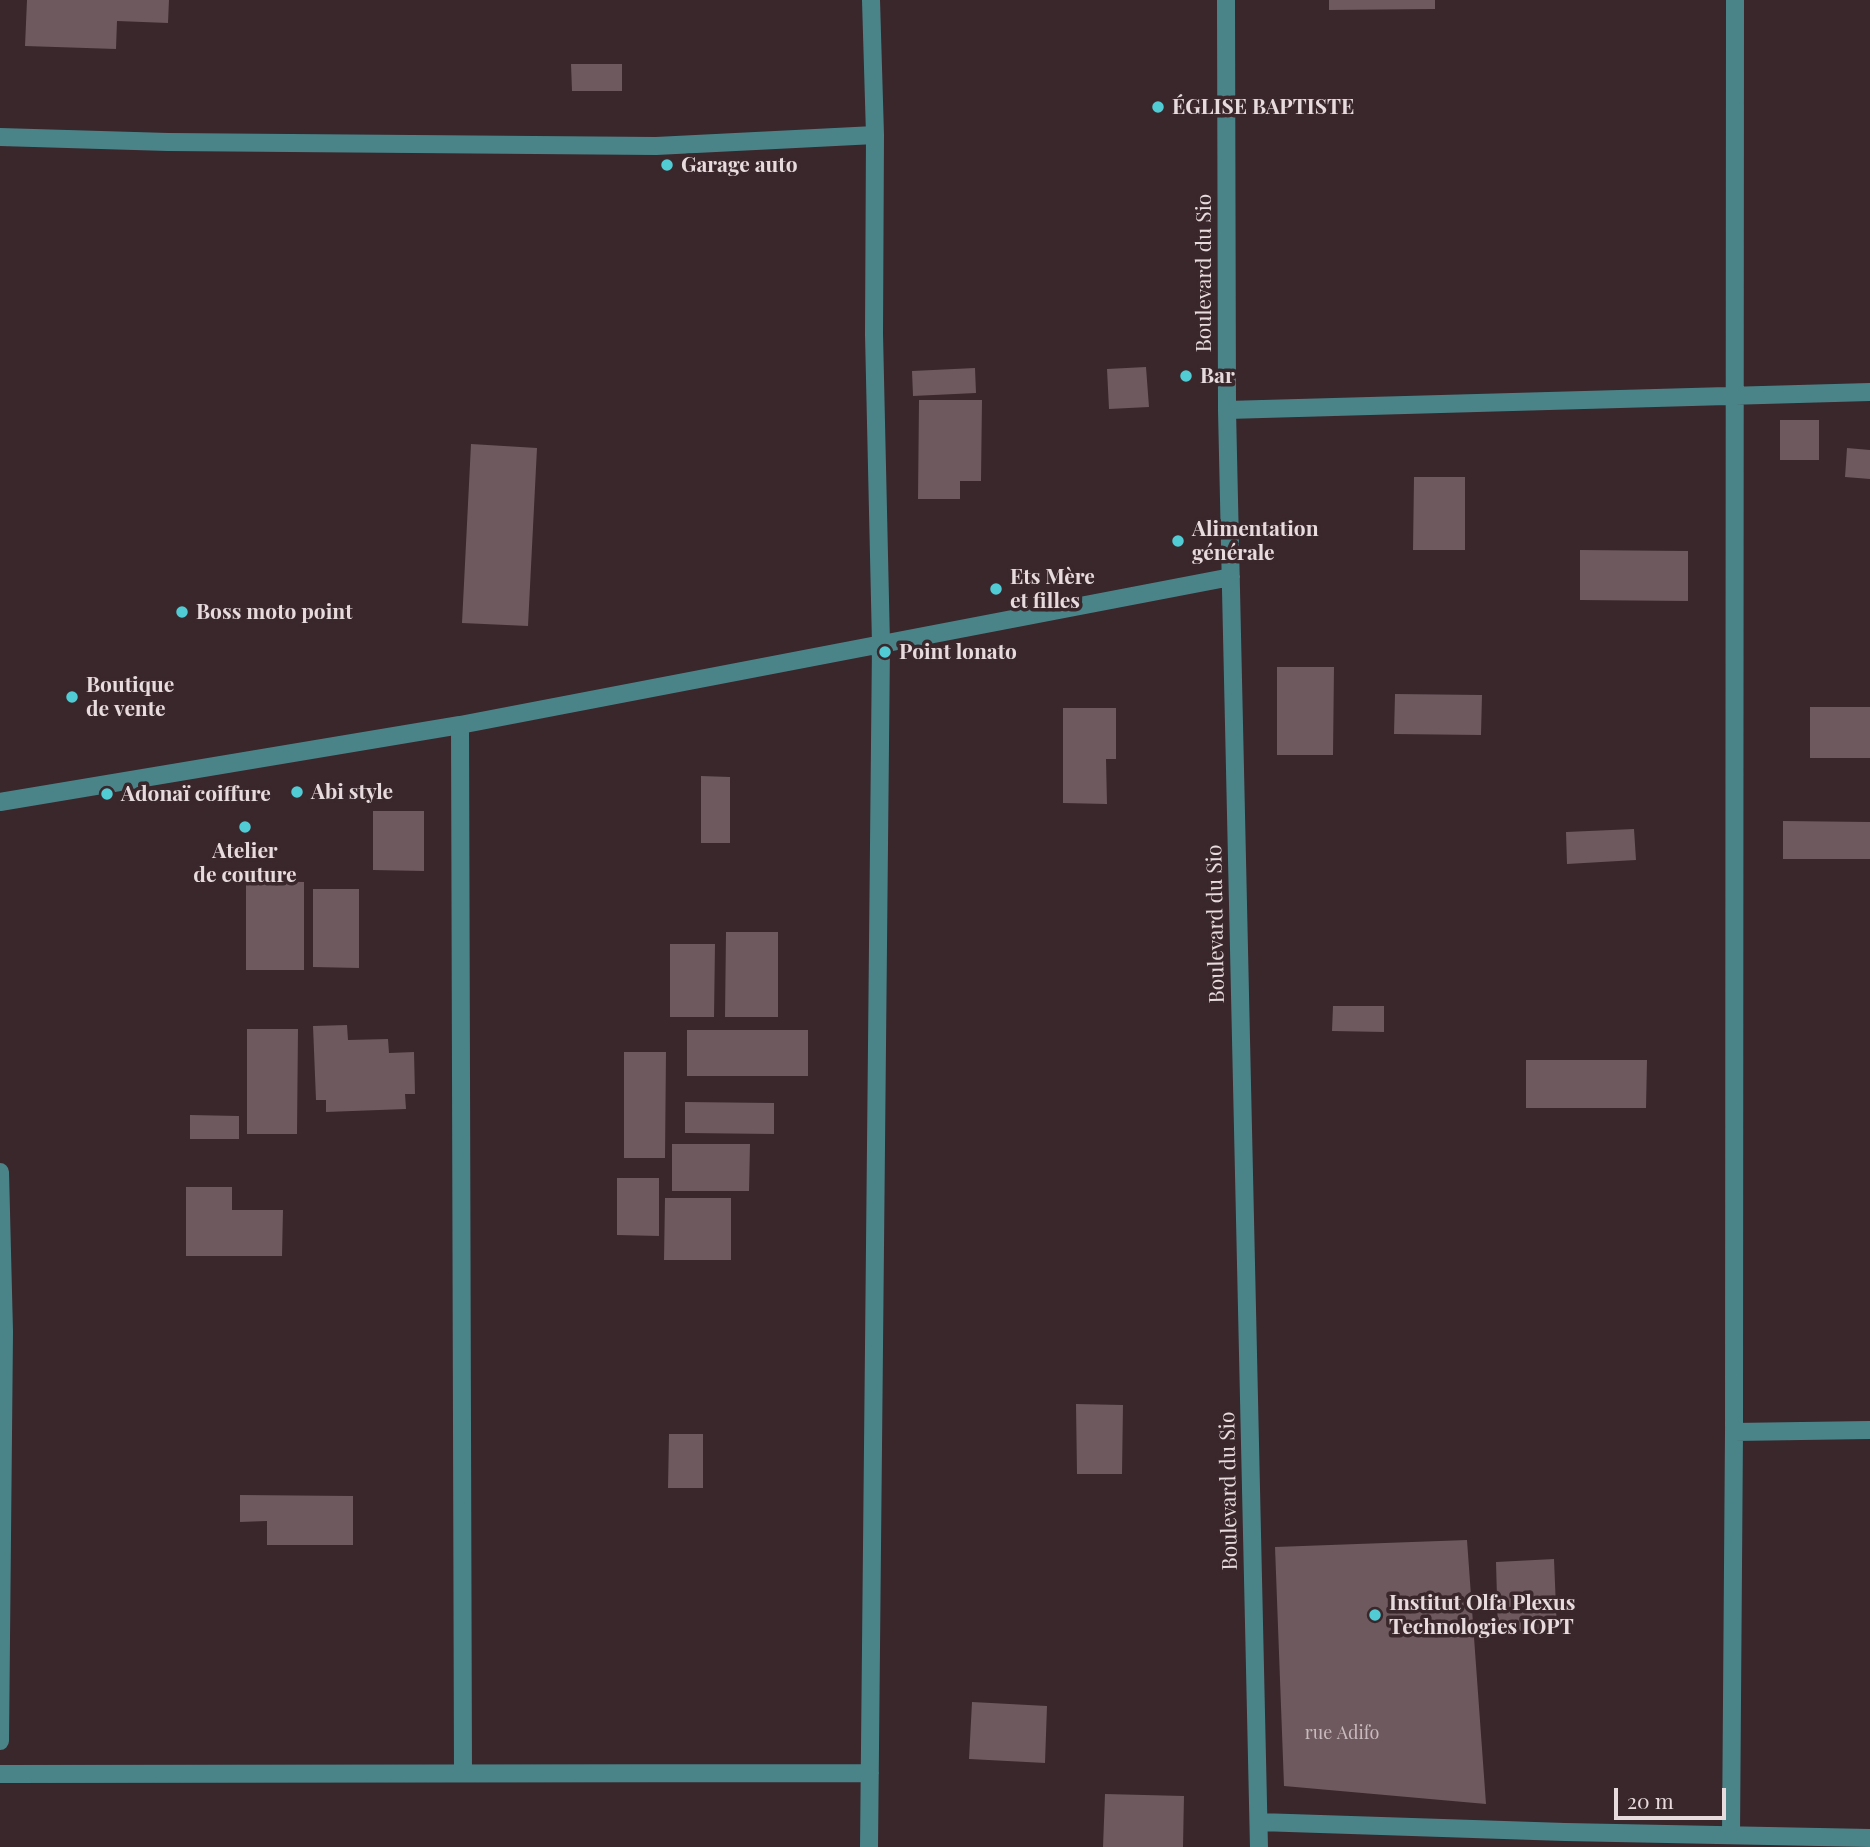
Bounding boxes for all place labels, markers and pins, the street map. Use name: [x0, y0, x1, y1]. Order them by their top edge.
place label: ÉGLISE BAPTISTE: [1172, 94, 1354, 120]
marker: ÉGLISE BAPTISTE: [1150, 99, 1166, 115]
place label: Garage auto: [681, 152, 797, 178]
marker: Garage auto: [659, 157, 675, 173]
place label: Bar: [1200, 363, 1235, 389]
marker: Bar: [1178, 368, 1194, 384]
place label: Alimentation générale: [1192, 516, 1319, 566]
marker: Alimentation générale: [1170, 533, 1186, 549]
place label: Ets Mère et filles: [1010, 564, 1095, 614]
marker: Ets Mère et filles: [988, 581, 1004, 597]
place label: Boss moto point: [196, 599, 353, 625]
marker: Boss moto point: [174, 604, 190, 620]
place label: Point lonato: [899, 639, 1017, 665]
marker: Point lonato: [877, 644, 893, 660]
place label: Boutique de vente: [86, 672, 174, 722]
marker: Boutique de vente: [64, 689, 80, 705]
place label: Abi style: [311, 779, 393, 805]
place label: Adonaï coiffure: [121, 781, 271, 807]
marker: Abi style: [289, 784, 305, 800]
marker: Adonaï coiffure: [99, 786, 115, 802]
marker: Atelier de couture: [237, 819, 253, 835]
place label: Atelier de couture: [193, 838, 297, 888]
place label: Institut Olfa Plexus Technologies IOPT: [1389, 1590, 1576, 1640]
marker: Institut Olfa Plexus Technologies IOPT: [1367, 1607, 1383, 1623]

